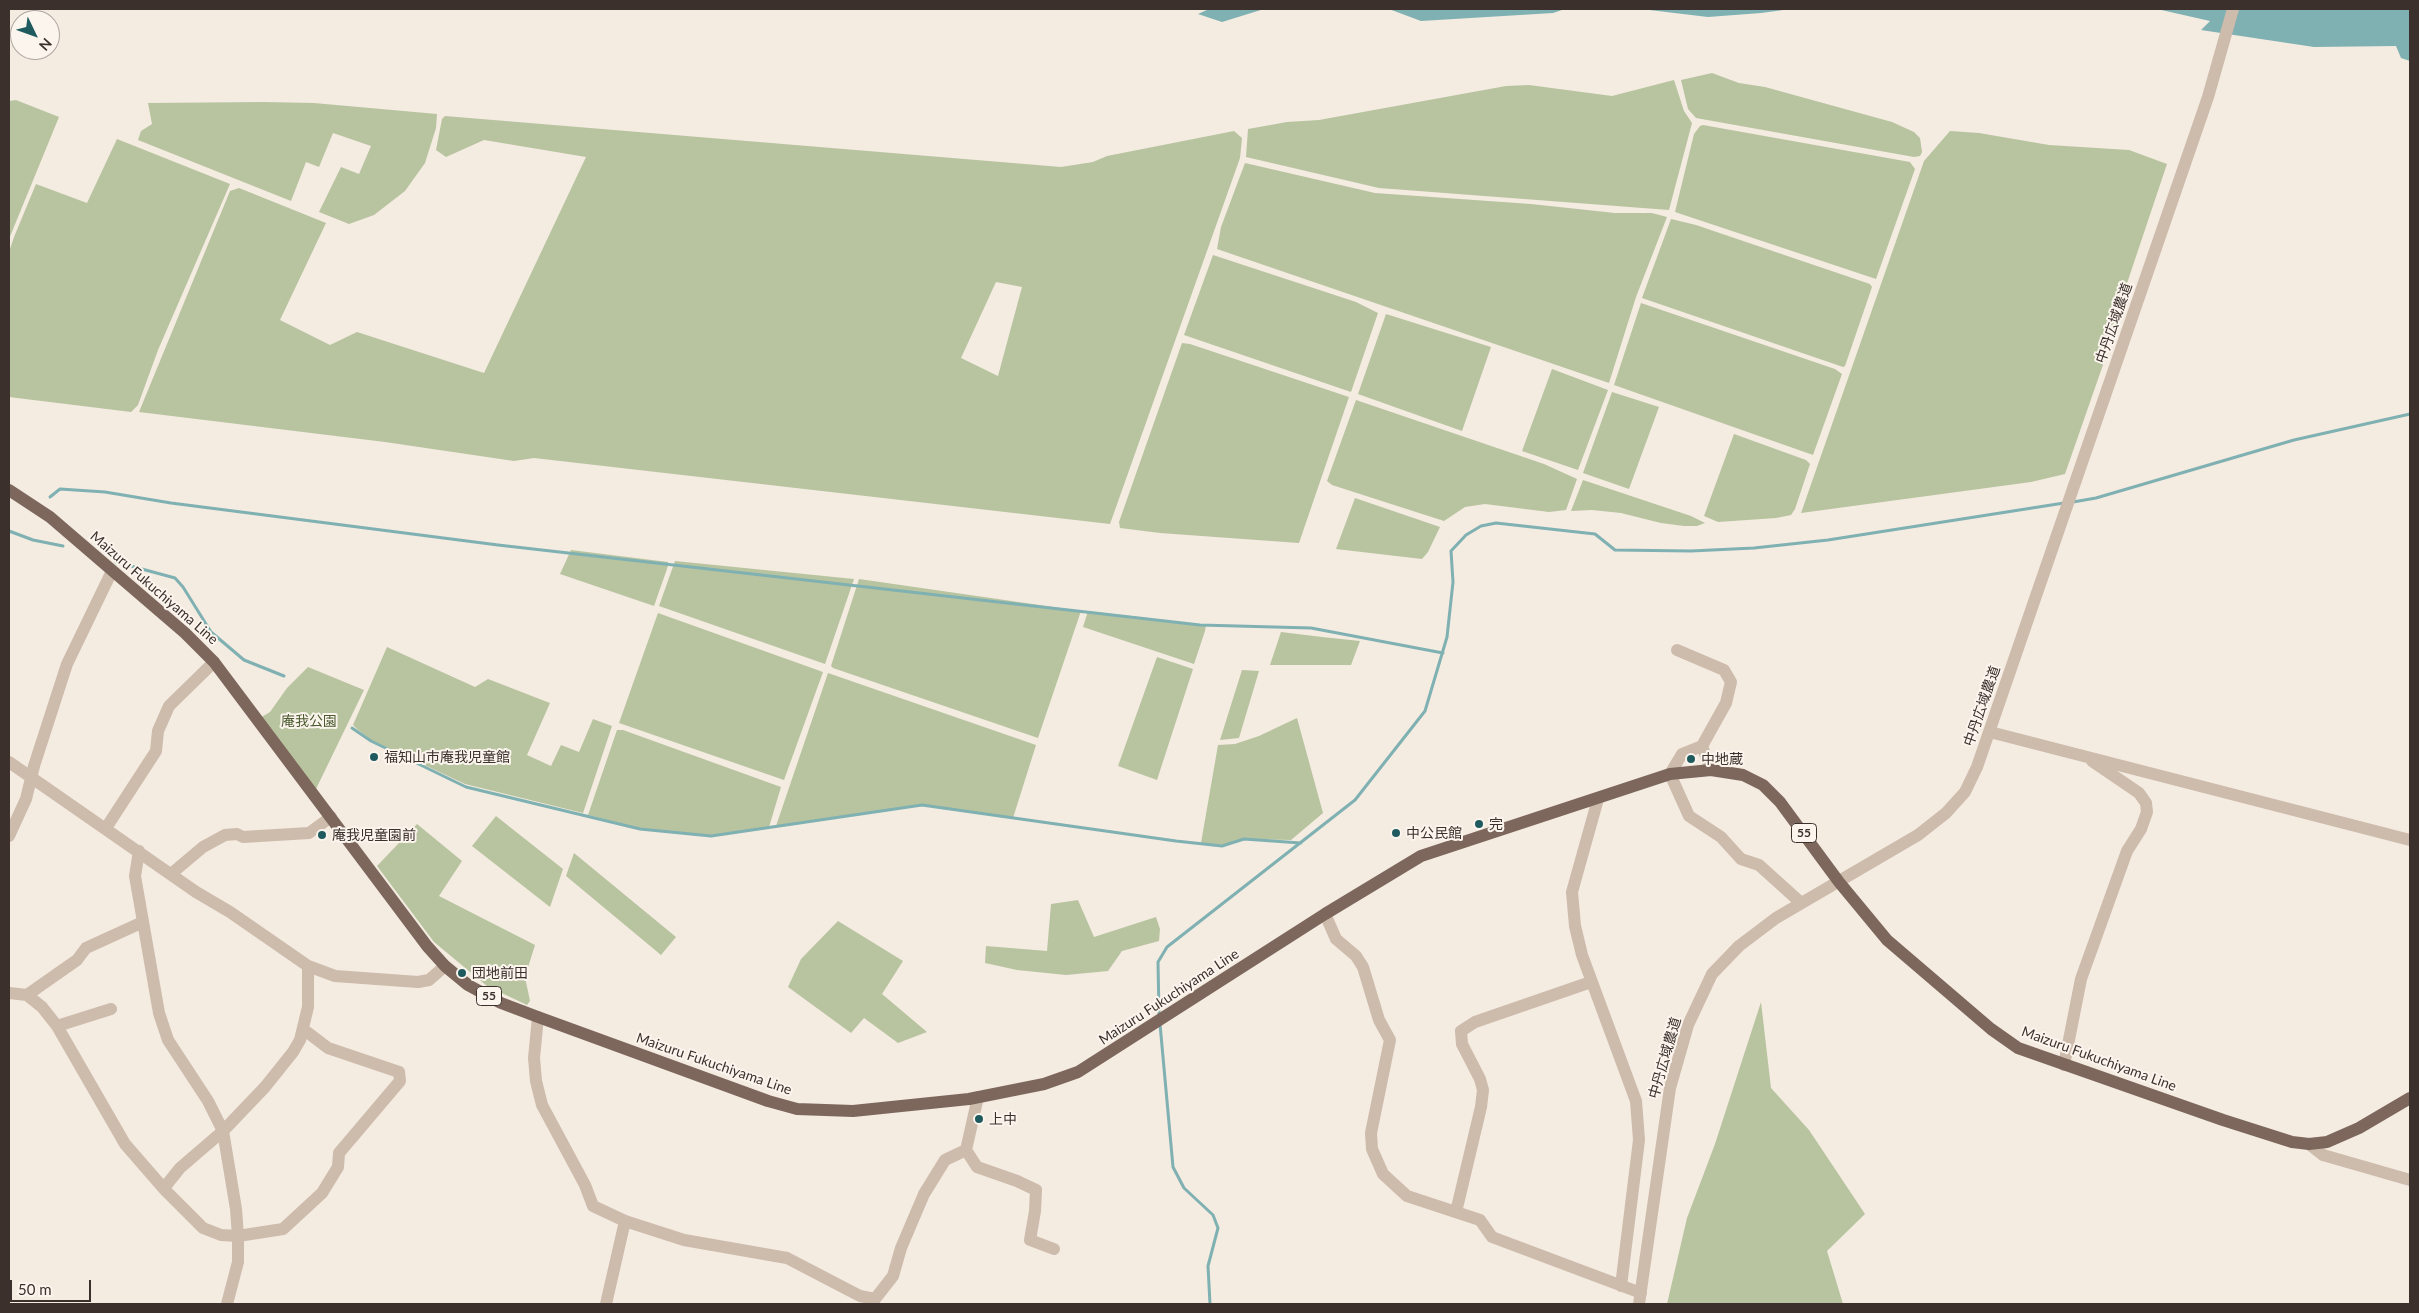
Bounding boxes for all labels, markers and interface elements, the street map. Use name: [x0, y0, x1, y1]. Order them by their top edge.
north arrow: [10, 10, 60, 60]
text: N: [36, 35, 56, 54]
street label: 中丹広域農道: [2092, 281, 2136, 365]
street label: Maizuru Fukuchiyama Line: [87, 528, 221, 648]
street label: 中丹広域農道: [1960, 664, 2004, 748]
park label: 庵我公園: [281, 713, 337, 729]
place label: 福知山市庵我児童館: [384, 749, 510, 765]
marker: 福知山市庵我児童館: [368, 751, 380, 763]
place label: 中地蔵: [1701, 751, 1743, 767]
marker: 中地蔵: [1685, 753, 1697, 765]
place label: 完: [1489, 816, 1503, 832]
marker: 完: [1473, 818, 1485, 830]
road number: 55: [1792, 824, 1816, 842]
place label: 中公民館: [1406, 825, 1462, 841]
place label: 庵我児童園前: [332, 827, 416, 843]
marker: 中公民館: [1390, 827, 1402, 839]
marker: 庵我児童園前: [316, 829, 328, 841]
street label: Maizuru Fukuchiyama Line: [1096, 945, 1242, 1049]
place label: 団地前田: [472, 965, 528, 981]
marker: 団地前田: [456, 967, 468, 979]
road number: 55: [476, 986, 502, 1006]
street label: 中丹広域農道: [1645, 1015, 1685, 1101]
street label: Maizuru Fukuchiyama Line: [2019, 1023, 2179, 1095]
street label: Maizuru Fukuchiyama Line: [634, 1029, 794, 1099]
place label: 上中: [989, 1111, 1017, 1127]
marker: 上中: [973, 1113, 985, 1125]
scale bar: [12, 1270, 94, 1302]
text: 50 m: [18, 1280, 52, 1298]

